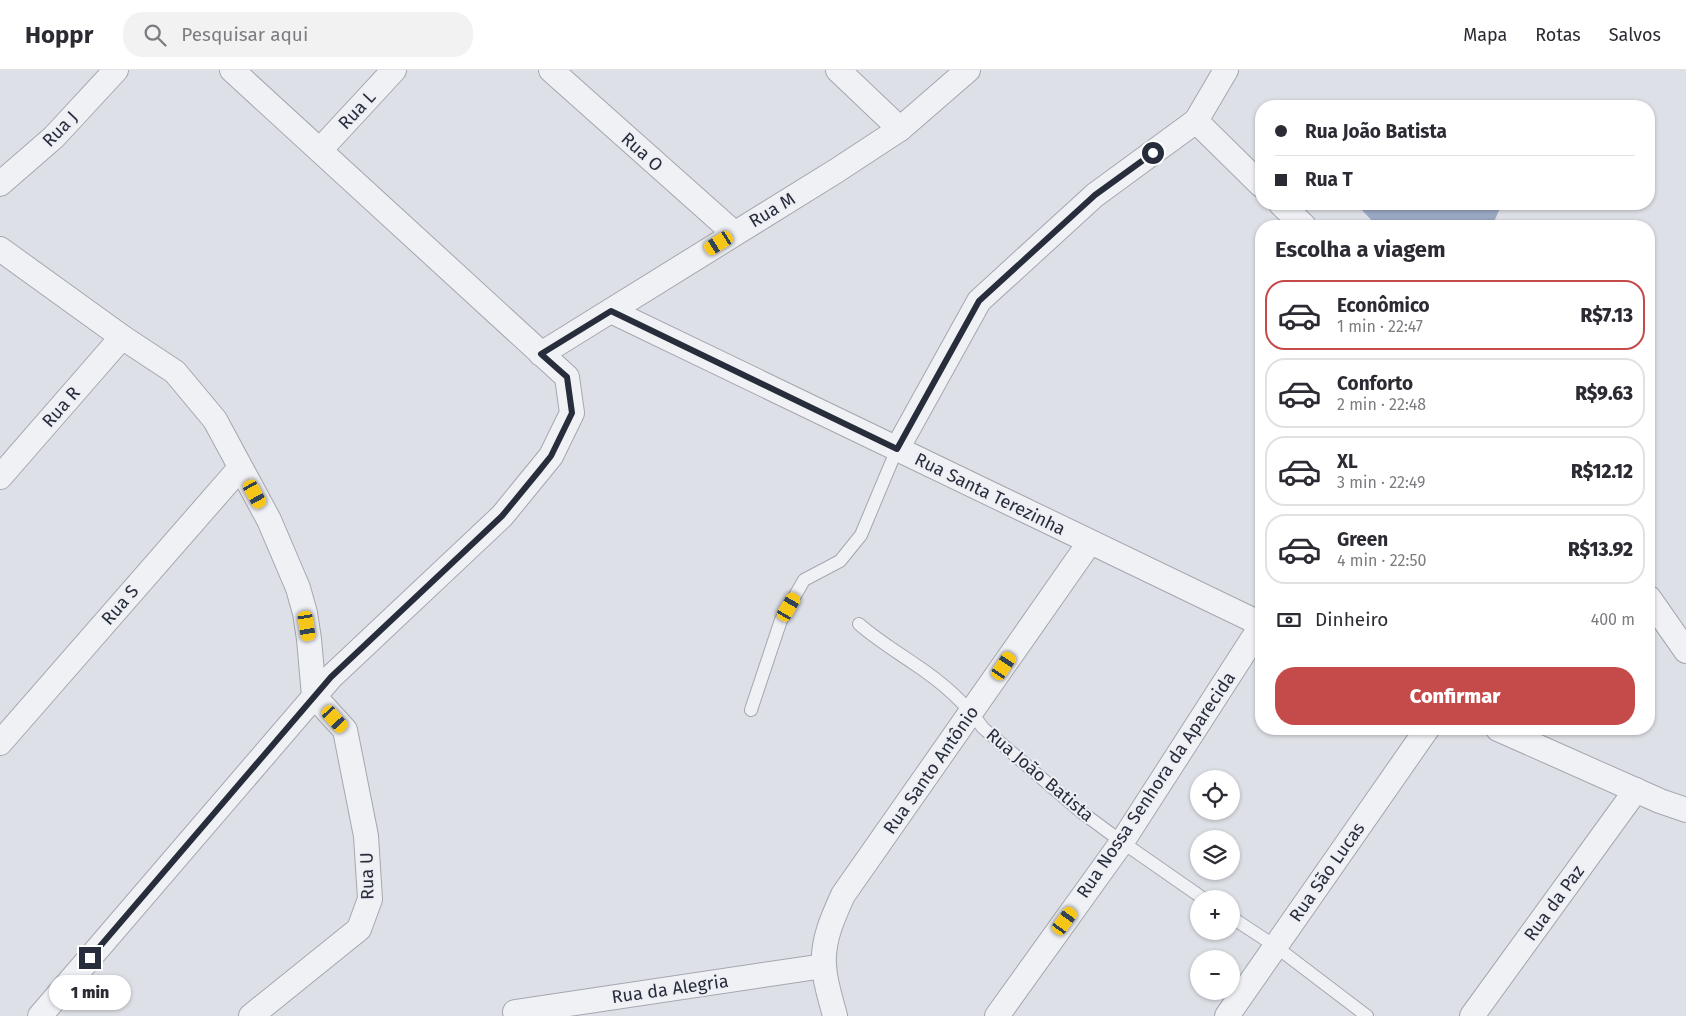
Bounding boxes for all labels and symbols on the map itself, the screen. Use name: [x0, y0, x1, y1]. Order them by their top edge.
street label: Rua L: [334, 86, 380, 134]
street label: Rua J: [38, 106, 82, 152]
street label: Rua O: [617, 128, 667, 176]
route start: [1142, 142, 1164, 164]
street label: Rua M: [745, 188, 799, 232]
car: [702, 229, 735, 257]
street label: Rua R: [37, 382, 85, 432]
street label: Rua Santa Terezinha: [911, 448, 1069, 540]
car: [241, 477, 268, 511]
street label: Rua S: [97, 580, 143, 629]
car: [775, 590, 802, 624]
car: [297, 610, 316, 642]
car: [989, 649, 1018, 683]
street label: Rua Nossa Senhora da Aparecida: [1072, 668, 1240, 902]
street label: Rua Santo Antônio: [879, 702, 983, 838]
car: [319, 703, 350, 735]
street label: Rua João Batista: [982, 724, 1098, 826]
street label: Rua São Lucas: [1285, 818, 1369, 926]
street label: Rua U: [356, 852, 378, 900]
street label: Rua da Paz: [1519, 861, 1589, 945]
car: [1050, 904, 1079, 938]
route end: [79, 947, 101, 969]
street label: Rua da Alegria: [610, 970, 730, 1008]
callout: 1 min: [49, 976, 131, 1010]

